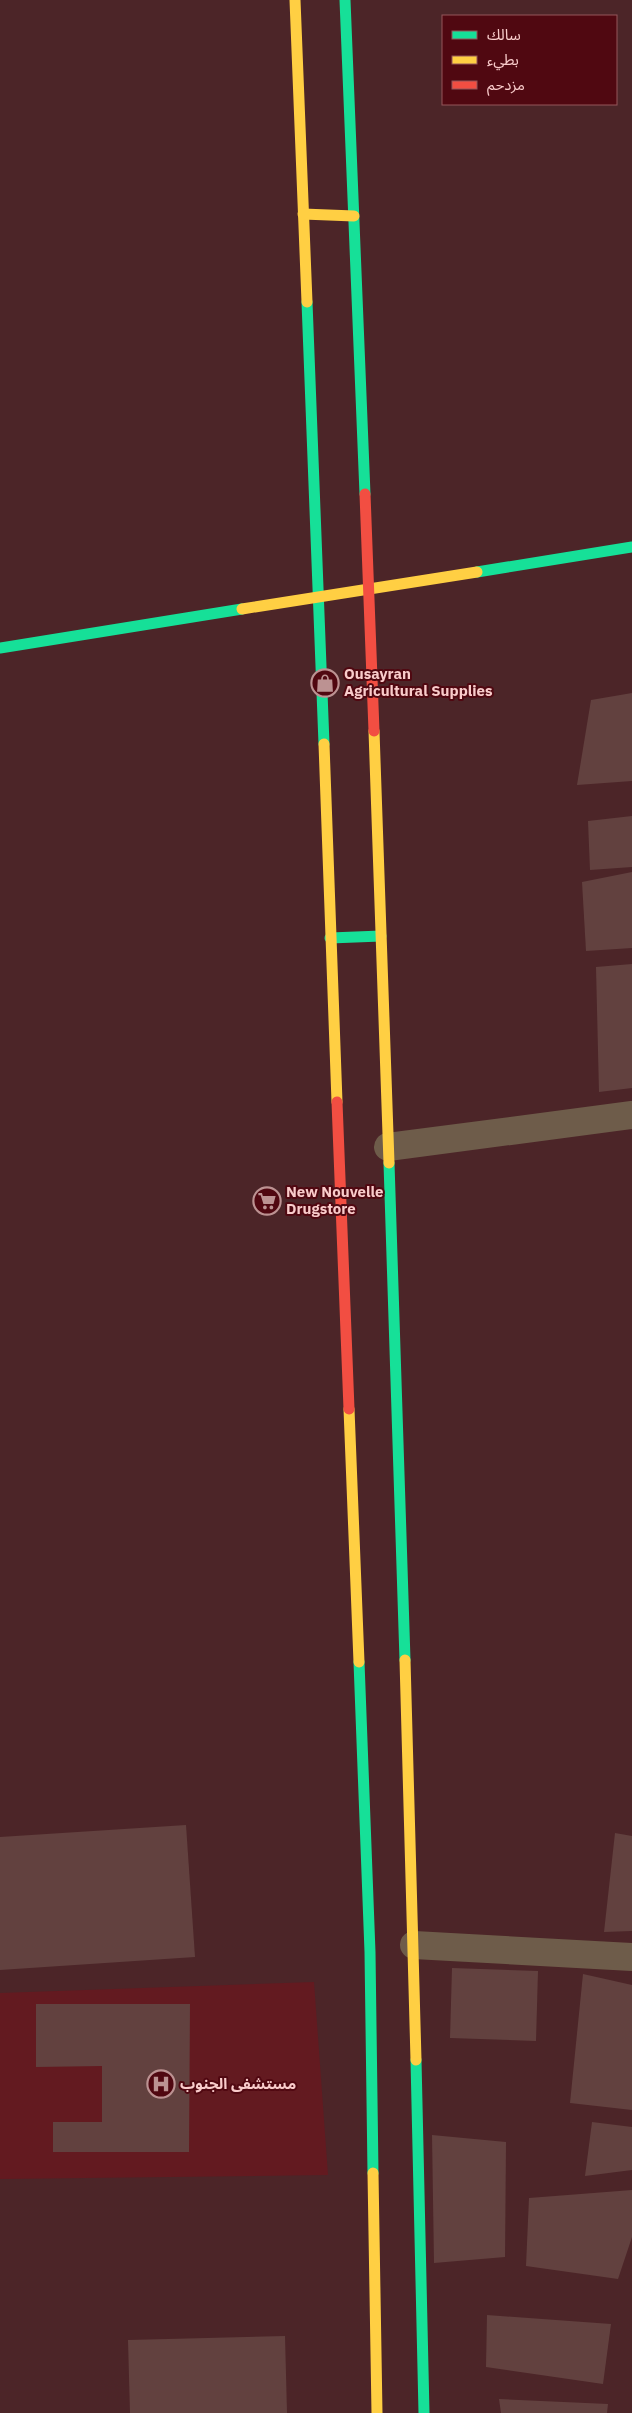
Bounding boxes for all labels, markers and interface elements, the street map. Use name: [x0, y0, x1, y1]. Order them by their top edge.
legend: [442, 15, 617, 105]
text: سالك: [487, 25, 521, 44]
text: بطيء: [487, 50, 519, 71]
text: مزدحم: [487, 75, 525, 96]
place label: Ousayran Agricultural Supplies: [344, 664, 493, 700]
shop icon: Ousayran Agricultural Supplies: [310, 668, 340, 698]
place label: New Nouvelle Drugstore: [286, 1182, 383, 1218]
supermarket icon: New Nouvelle Drugstore: [252, 1186, 282, 1216]
hospital icon: مستشفى الجنوب: [146, 2069, 176, 2099]
place label: مستشفى الجنوب: [180, 2074, 296, 2093]

